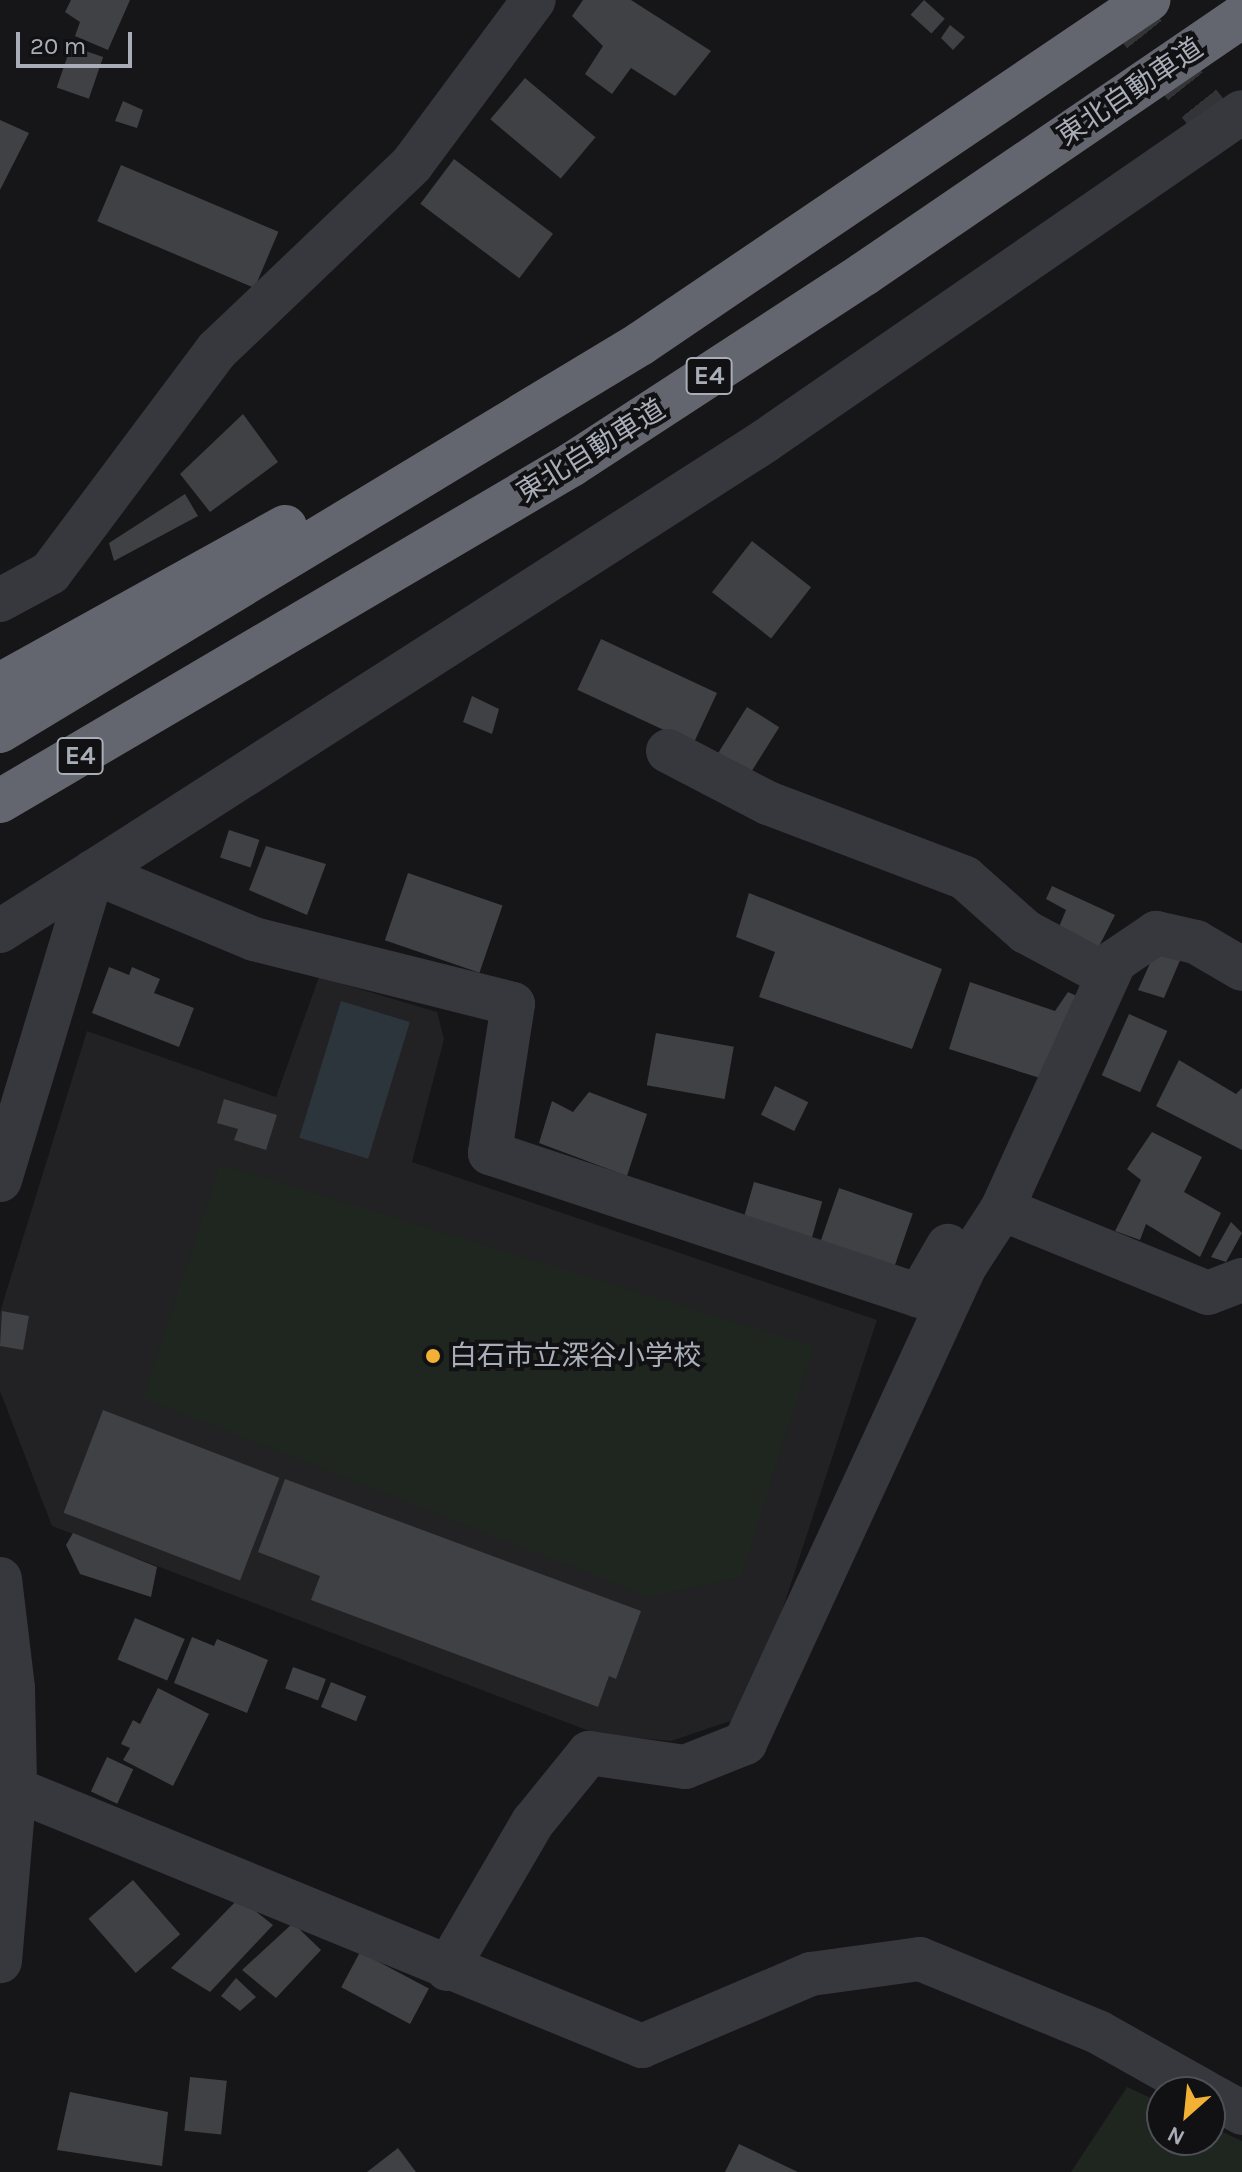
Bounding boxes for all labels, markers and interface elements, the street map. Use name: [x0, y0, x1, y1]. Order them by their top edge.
scale bar: [20, 16, 136, 66]
street label: 東北自動車道: [1051, 31, 1209, 153]
text: 20 m: [30, 32, 86, 60]
road number: E4: [685, 354, 733, 398]
street label: 東北自動車道: [511, 392, 671, 510]
road number: E4: [56, 734, 104, 778]
place label: 白石市立深谷小学校: [449, 1339, 701, 1373]
marker: 白石市立深谷小学校: [424, 1347, 442, 1365]
north arrow: [1146, 2076, 1226, 2156]
text: N: [1163, 2120, 1189, 2151]

